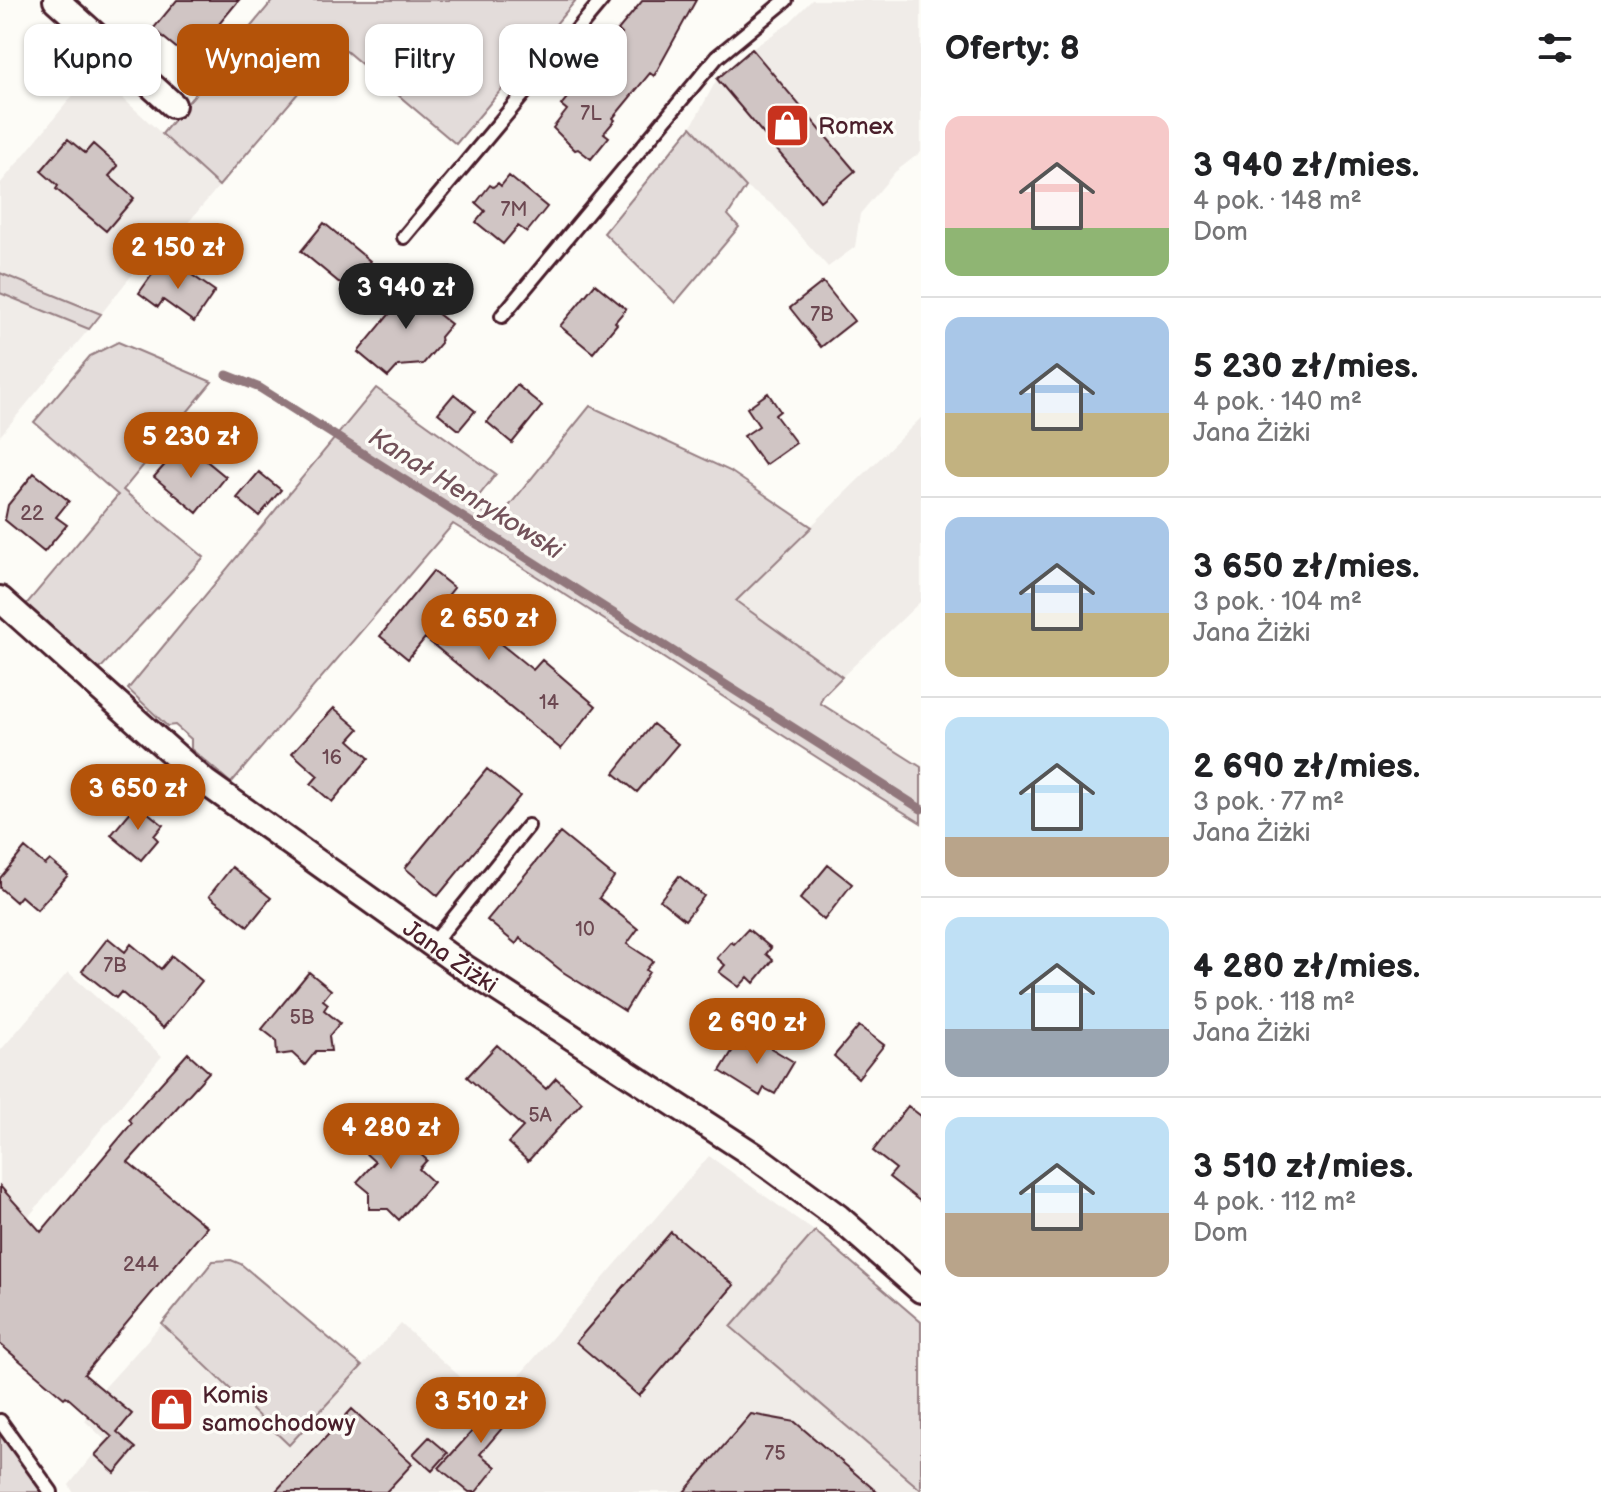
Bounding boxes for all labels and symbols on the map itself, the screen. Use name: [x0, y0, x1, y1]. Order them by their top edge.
house number: 7L: [580, 102, 602, 126]
shop icon: Romex: [763, 102, 811, 150]
place label: Romex: [818, 112, 894, 141]
house number: 7M: [500, 198, 528, 222]
pin: 2 150 zł: [95, 223, 261, 291]
pin: 3 940 zł: [323, 263, 489, 331]
house number: 7B: [810, 303, 834, 327]
pin: 5 230 zł: [108, 412, 274, 480]
water label: Kanał Henrykowski: [362, 422, 569, 567]
house number: 22: [20, 502, 44, 526]
pin: 2 650 zł: [406, 594, 572, 662]
house number: 14: [539, 691, 559, 715]
house number: 16: [322, 746, 342, 770]
pin: 3 650 zł: [55, 764, 221, 832]
street label: Jana Żiżki: [397, 914, 503, 1000]
house number: 10: [575, 918, 595, 942]
house number: 7B: [103, 954, 127, 978]
pin: 2 690 zł: [674, 998, 840, 1066]
house number: 5B: [289, 1006, 315, 1030]
pin: 4 280 zł: [308, 1103, 474, 1171]
house number: 5A: [528, 1104, 553, 1128]
house number: 244: [123, 1253, 159, 1277]
pin: 3 510 zł: [398, 1377, 564, 1445]
place label: Komis samochodowy: [202, 1381, 356, 1438]
shop icon: Komis samochodowy: [147, 1385, 195, 1433]
house number: 75: [764, 1442, 786, 1466]

